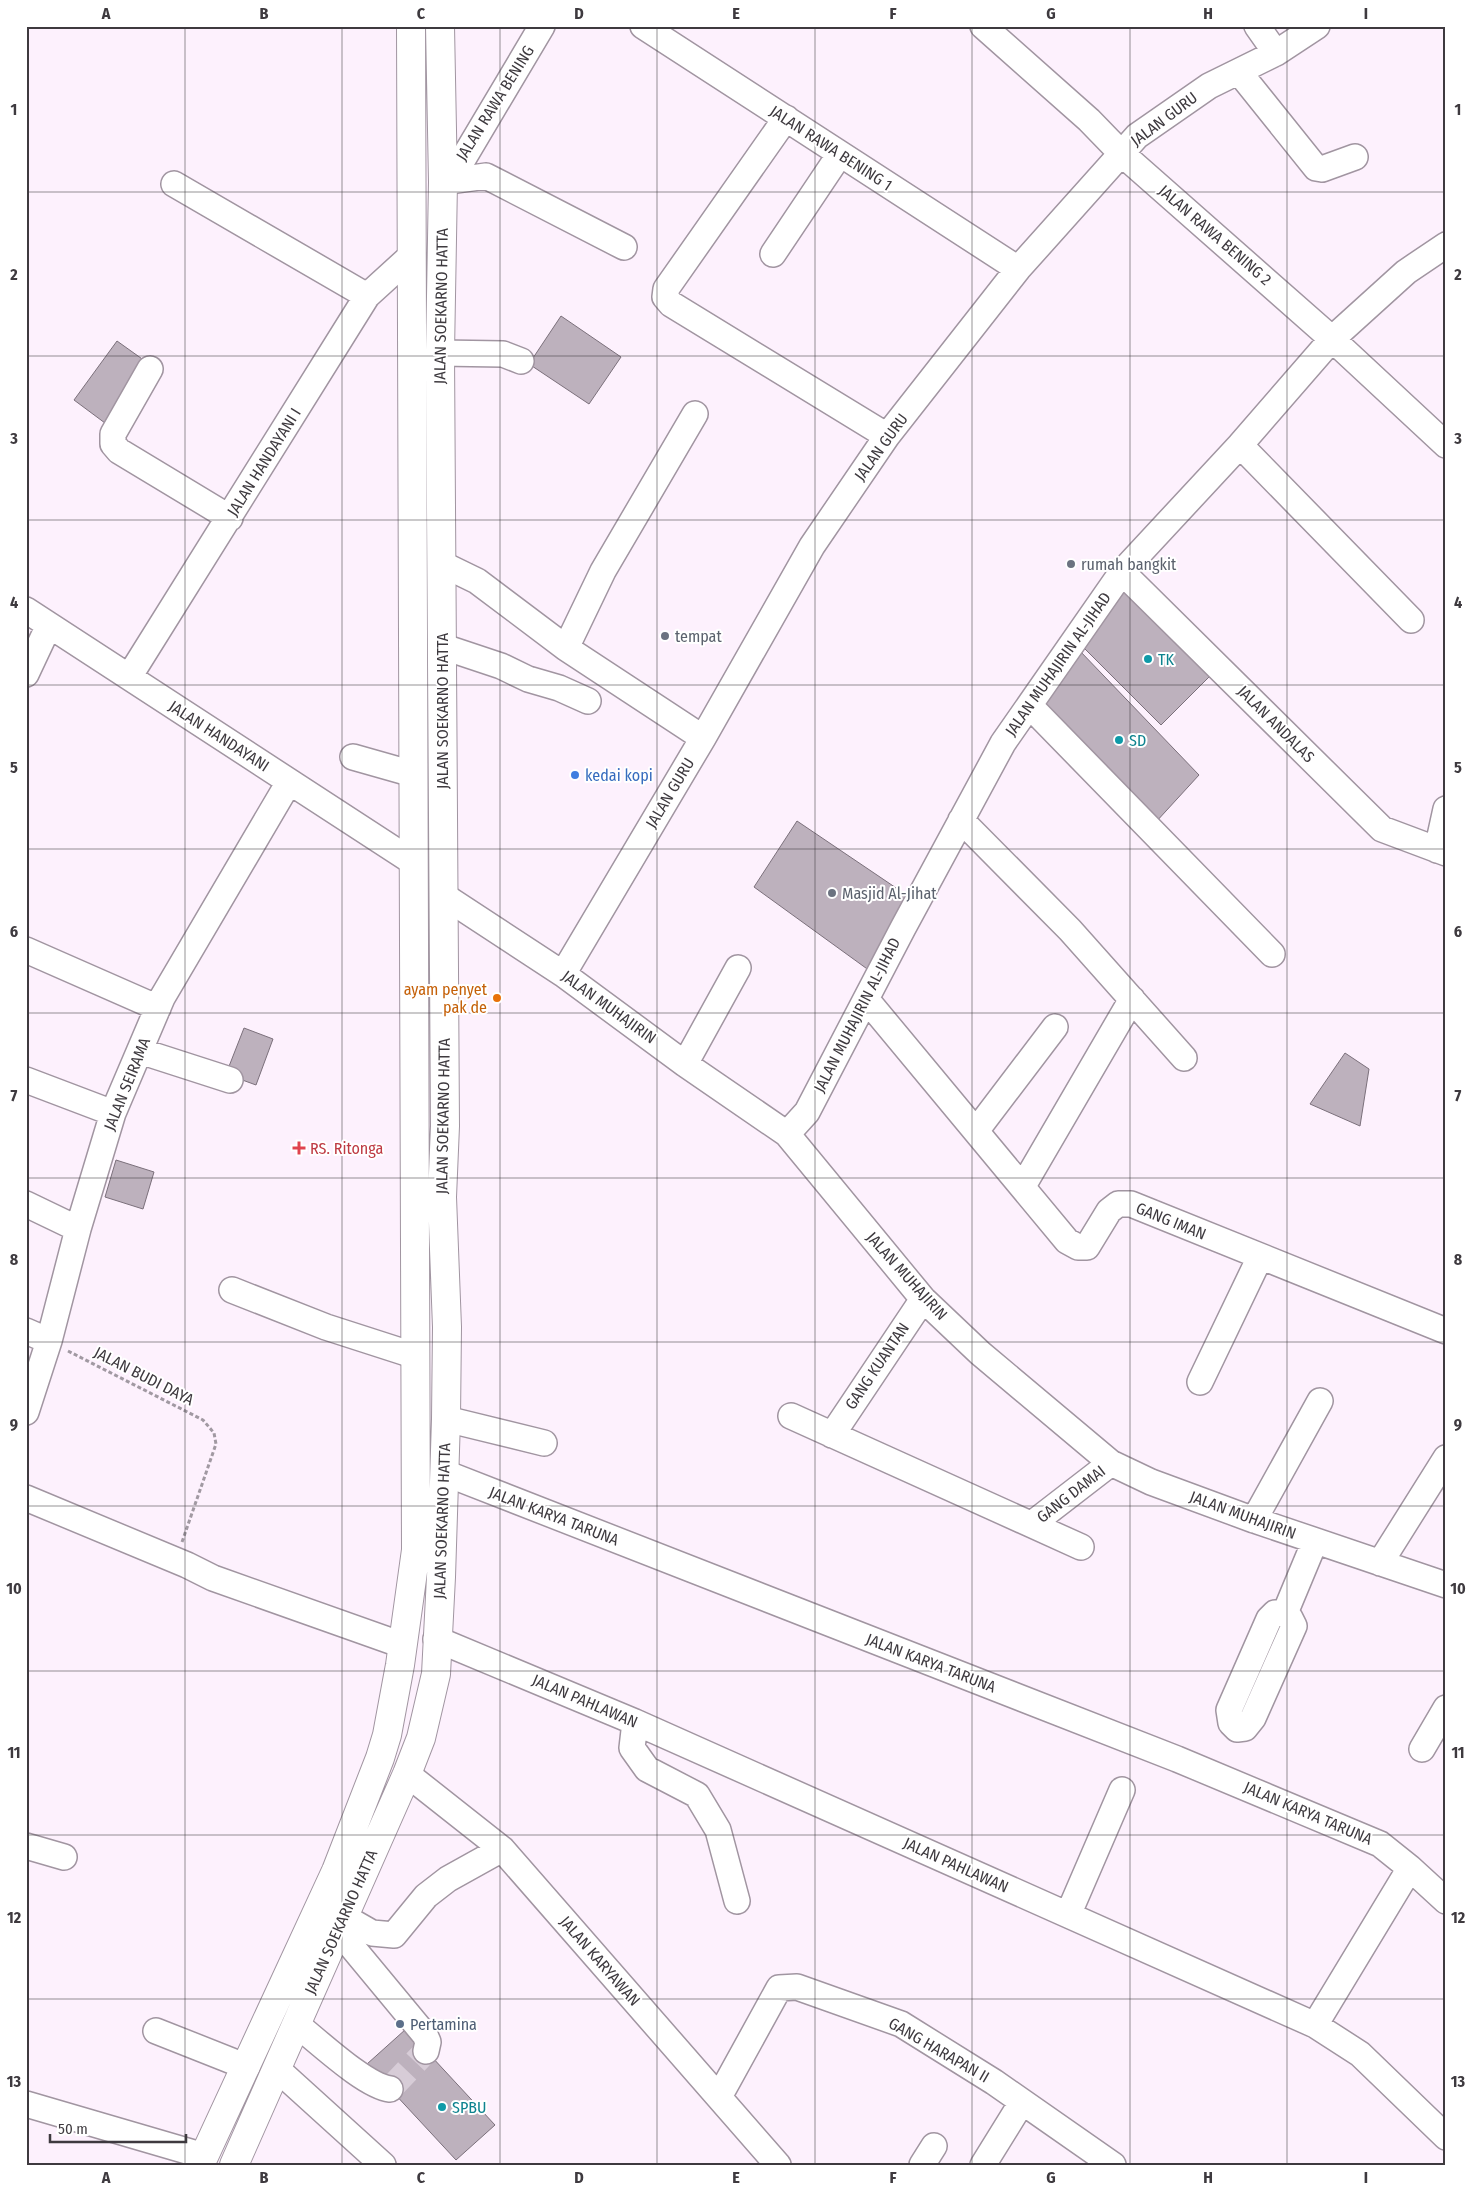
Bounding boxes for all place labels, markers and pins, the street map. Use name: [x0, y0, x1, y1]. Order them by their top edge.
place label: rumah bangkit: [1081, 555, 1177, 574]
marker: rumah bangkit: [1065, 558, 1077, 570]
place label: tempat: [675, 627, 722, 646]
marker: tempat: [659, 630, 671, 642]
place label: TK: [1158, 650, 1174, 669]
marker: TK: [1142, 653, 1154, 665]
place label: SD: [1129, 731, 1146, 750]
marker: SD: [1113, 734, 1125, 746]
place label: kedai kopi: [585, 766, 653, 785]
marker: kedai kopi: [569, 769, 581, 781]
place label: Masjid Al-Jihat: [842, 884, 937, 903]
marker: Masjid Al-Jihat: [826, 887, 838, 899]
place label: ayam penyet pak de: [404, 980, 488, 1017]
marker: ayam penyet pak de: [491, 992, 503, 1004]
place label: RS. Ritonga: [310, 1139, 384, 1158]
marker: RS. Ritonga: [292, 1141, 306, 1155]
place label: Pertamina: [410, 2015, 477, 2034]
marker: Pertamina: [394, 2018, 406, 2030]
place label: SPBU: [452, 2098, 486, 2117]
marker: SPBU: [436, 2101, 448, 2113]

